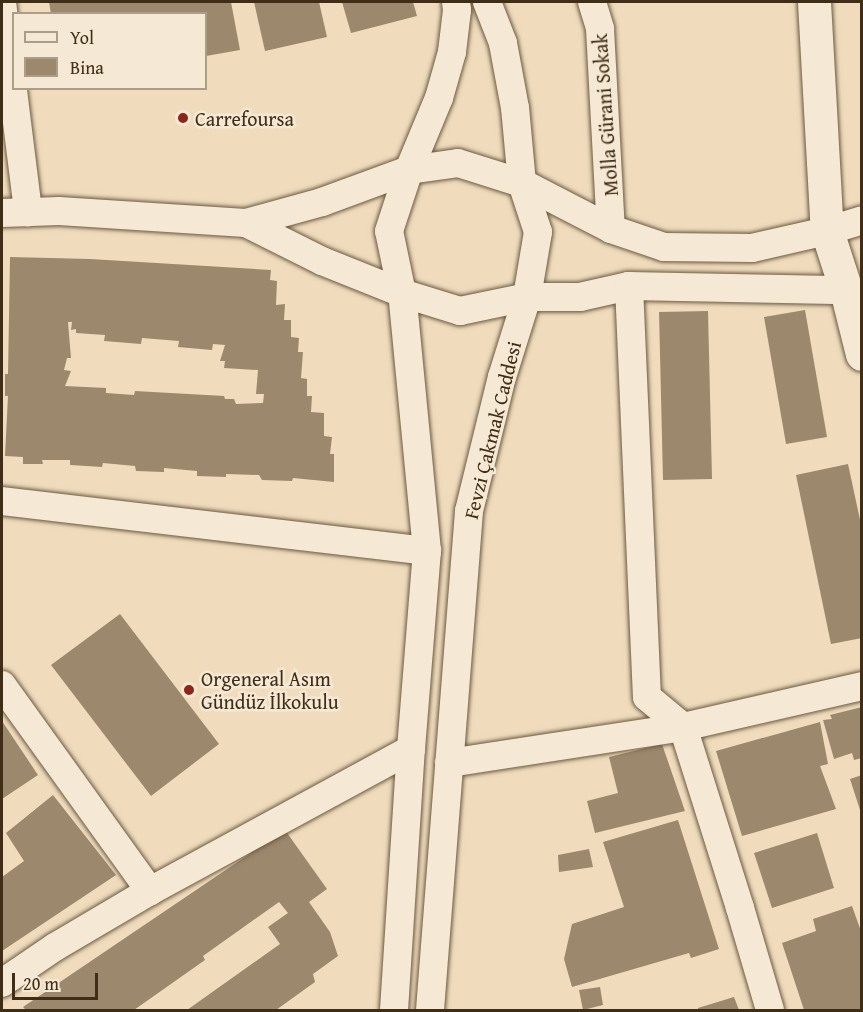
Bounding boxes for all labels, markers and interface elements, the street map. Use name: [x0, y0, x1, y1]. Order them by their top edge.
legend: [12, 12, 207, 90]
text: Yol: [70, 24, 94, 51]
street label: Molla Gürani Sokak: [587, 33, 623, 197]
text: Bina: [70, 54, 104, 81]
place label: Carrefoursa: [195, 106, 294, 130]
marker: Carrefoursa: [176, 111, 190, 125]
street label: Fevzi Çakmak Caddesi: [458, 339, 526, 521]
place label: Orgeneral Asım Gündüz İlkokulu: [201, 666, 339, 713]
marker: Orgeneral Asım Gündüz İlkokulu: [182, 683, 196, 697]
scale bar: [15, 961, 100, 999]
text: 20 m: [23, 970, 59, 997]

